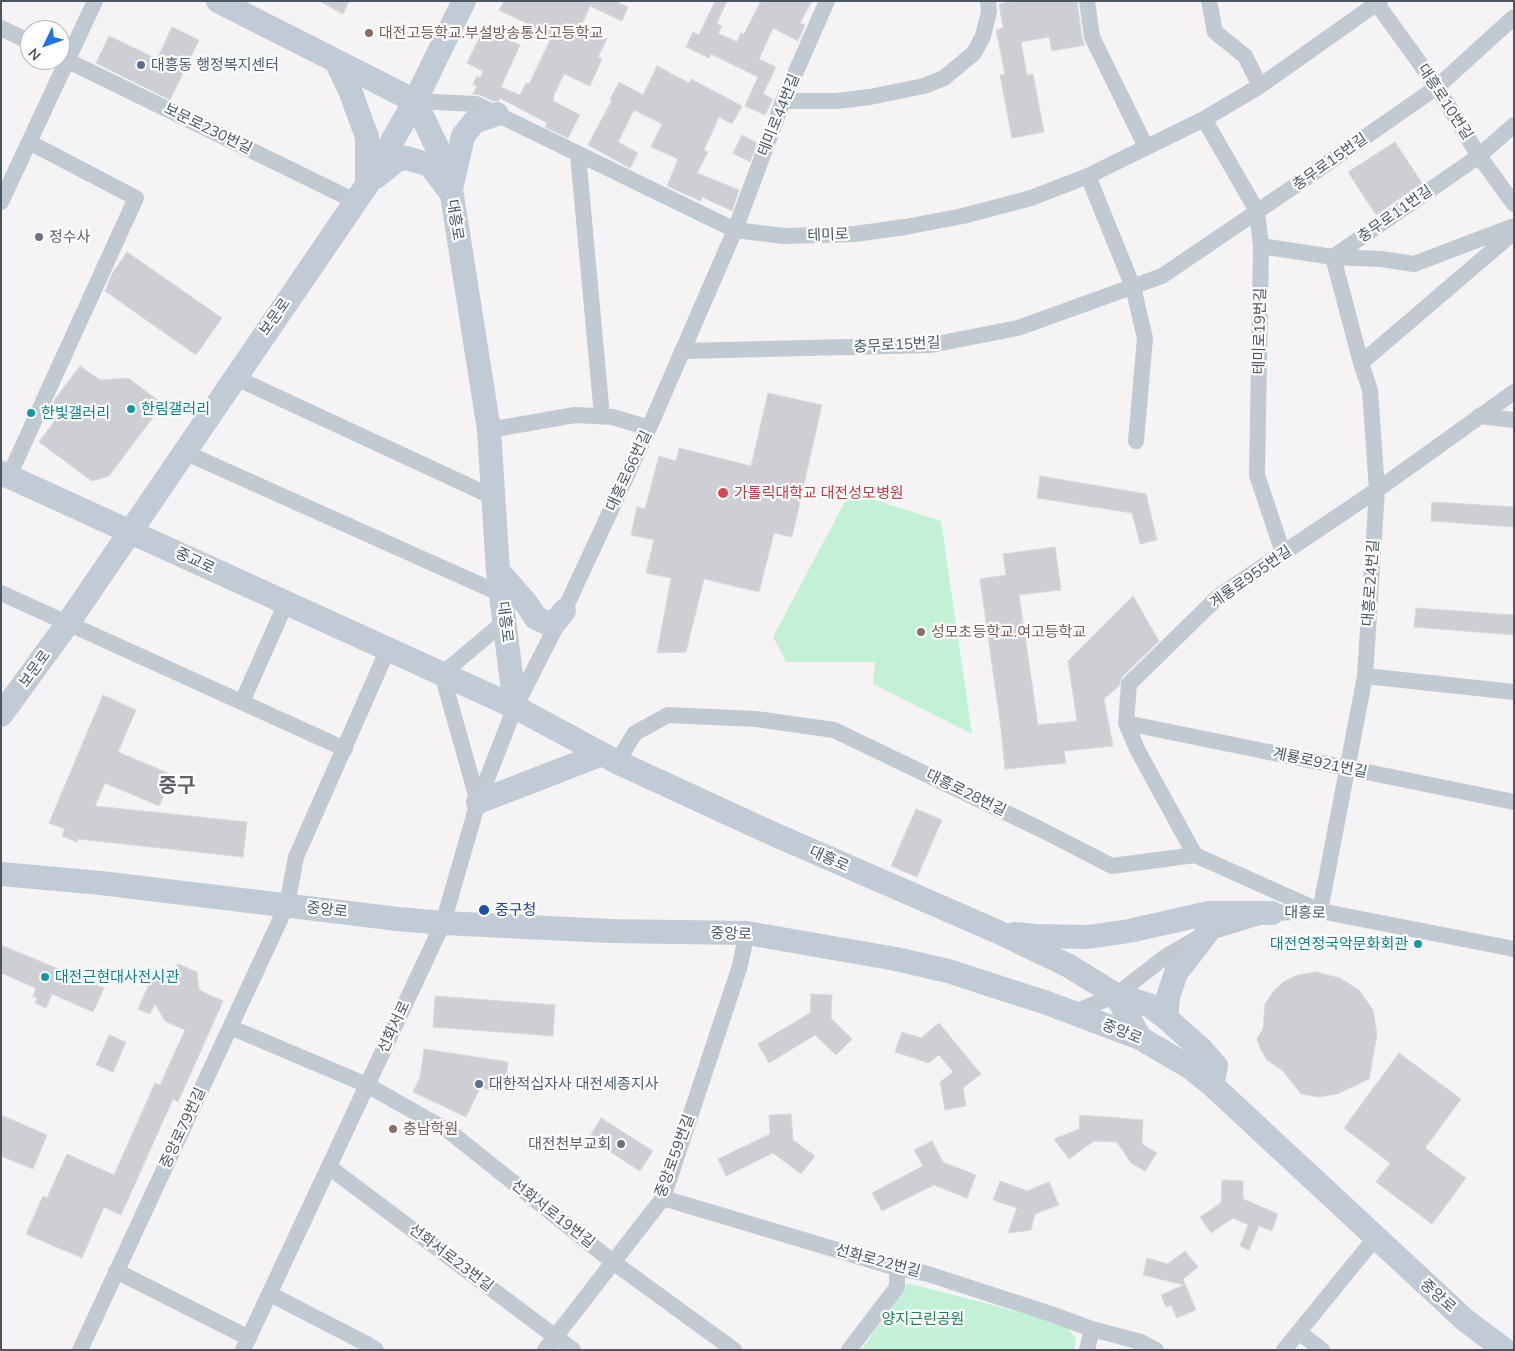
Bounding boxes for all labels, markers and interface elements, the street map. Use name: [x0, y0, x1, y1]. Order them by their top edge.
north arrow: [20, 20, 70, 70]
place label: 대전고등학교.부설방송통신고등학교: [379, 24, 603, 42]
marker: 대전고등학교.부설방송통신고등학교: [363, 27, 375, 39]
text: N: [24, 44, 45, 64]
place label: 대흥동 행정복지센터: [151, 56, 279, 74]
marker: 대흥동 행정복지센터: [135, 59, 147, 71]
street label: 대흥로10번길: [1414, 61, 1476, 143]
street label: 테미로44번길: [754, 71, 804, 159]
street label: 보문로230번길: [161, 100, 255, 158]
street label: 충무로15번길: [1289, 130, 1371, 194]
street label: 충무로11번길: [1354, 182, 1436, 246]
street label: 대흥로: [443, 198, 467, 242]
street label: 테미로: [807, 225, 849, 245]
place label: 정수사: [49, 228, 90, 246]
marker: 정수사: [33, 231, 45, 243]
street label: 테미로19번길: [1250, 287, 1270, 375]
street label: 보문로: [256, 295, 294, 339]
street label: 충무로15번길: [853, 334, 941, 356]
place label: 한림갤러리: [141, 400, 210, 418]
marker: 한림갤러리: [125, 403, 137, 415]
place label: 한빛갤러리: [41, 404, 110, 422]
marker: 한빛갤러리: [25, 407, 37, 419]
street label: 대흥로66번길: [602, 428, 656, 514]
place label: 가톨릭대학교 대전성모병원: [734, 484, 904, 502]
marker: 가톨릭대학교 대전성모병원: [716, 486, 730, 500]
street label: 대흥로24번길: [1359, 539, 1383, 627]
street label: 계룡로955번길: [1207, 542, 1295, 612]
street label: 중교로: [172, 544, 218, 578]
street label: 대흥로: [494, 600, 516, 644]
place label: 성모초등학교.여고등학교: [931, 623, 1086, 641]
marker: 성모초등학교.여고등학교: [915, 626, 927, 638]
street label: 보문로: [16, 647, 54, 691]
street label: 계룡로921번길: [1271, 744, 1369, 782]
street label: 대흥로28번길: [923, 766, 1009, 820]
district label: 중구: [159, 774, 195, 798]
street label: 대흥로: [806, 842, 852, 876]
street label: 중앙로: [305, 899, 349, 921]
place label: 중구청: [495, 901, 536, 919]
marker: 중구청: [477, 903, 491, 917]
street label: 대흥로: [1284, 904, 1326, 922]
street label: 중앙로: [710, 924, 752, 944]
place label: 대전연정국악문화회관: [1270, 935, 1408, 953]
marker: 대전연정국악문화회관: [1412, 938, 1424, 950]
place label: 대전근현대사전시관: [55, 968, 179, 986]
marker: 대전근현대사전시관: [39, 971, 51, 983]
street label: 선화서로: [374, 998, 414, 1056]
street label: 중앙로: [1099, 1016, 1145, 1048]
place label: 대한적십자사 대전세종지사: [489, 1075, 659, 1093]
marker: 대한적십자사 대전세종지사: [473, 1078, 485, 1090]
street label: 중앙로79번길: [156, 1085, 210, 1171]
street label: 중앙로59번길: [652, 1112, 698, 1200]
place label: 충남학원: [403, 1120, 458, 1138]
marker: 충남학원: [387, 1123, 399, 1135]
place label: 대전천부교회: [528, 1135, 611, 1153]
marker: 대전천부교회: [615, 1138, 627, 1150]
street label: 선화서로19번길: [508, 1176, 598, 1252]
street label: 선화서로23번길: [405, 1220, 497, 1296]
street label: 선화로22번길: [834, 1241, 922, 1281]
street label: 중앙로: [1417, 1275, 1459, 1317]
park label: 양지근린공원: [882, 1310, 964, 1328]

